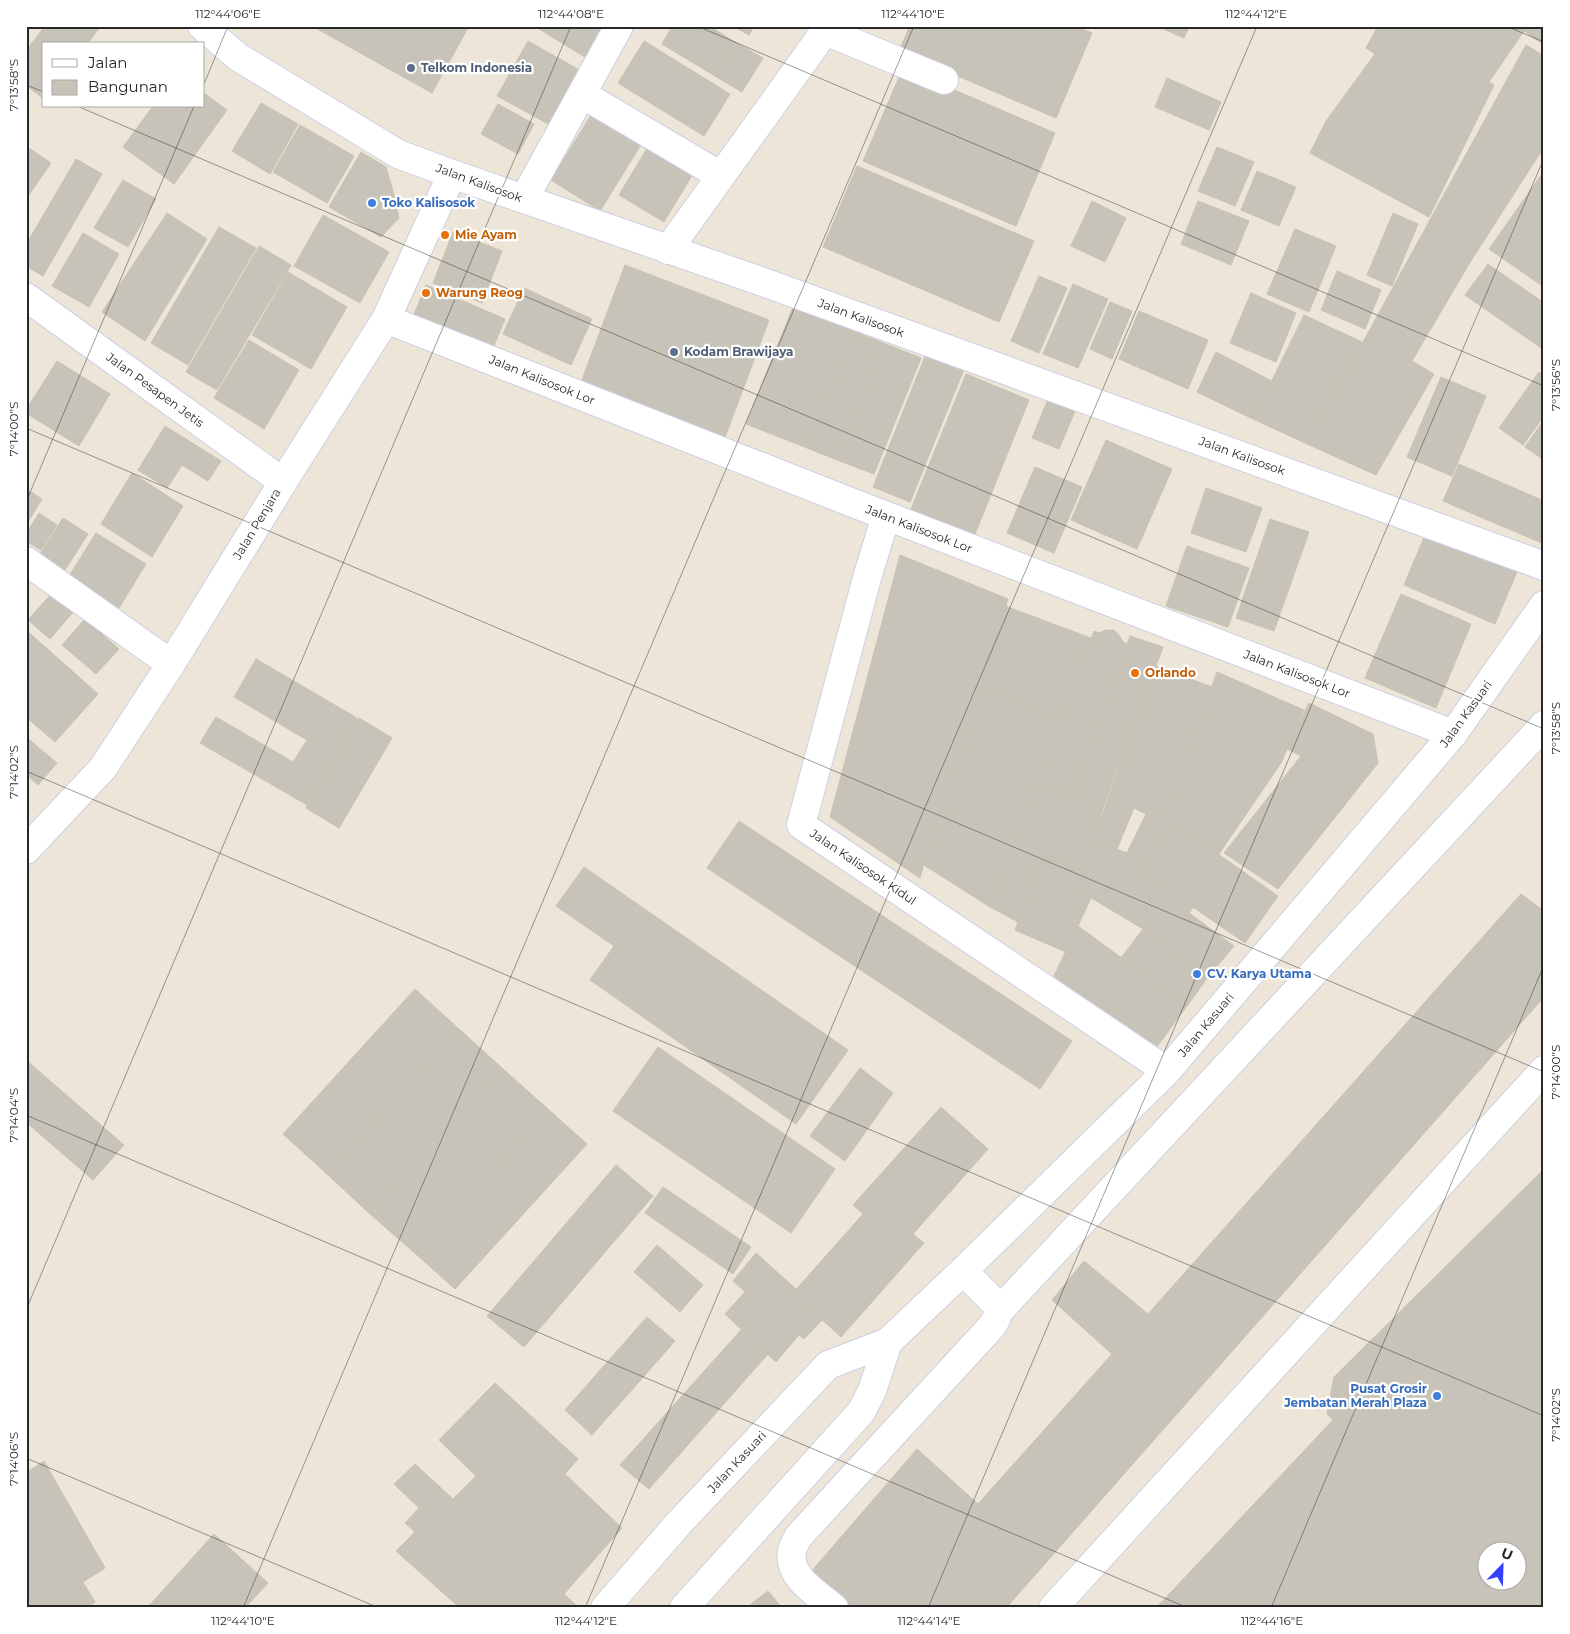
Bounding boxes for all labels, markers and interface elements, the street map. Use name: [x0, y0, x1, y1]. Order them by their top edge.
text: 112°44'06"E: [195, 6, 261, 21]
text: 112°44'08"E: [538, 6, 604, 21]
text: 112°44'10"E: [881, 6, 945, 21]
text: 112°44'12"E: [1225, 6, 1287, 21]
legend: [42, 42, 205, 108]
text: Jalan: [87, 53, 127, 72]
text: 7°13'58"S: [6, 59, 21, 111]
place label: Telkom Indonesia: [421, 60, 532, 75]
marker: Telkom Indonesia: [405, 62, 417, 74]
text: Bangunan: [88, 77, 168, 96]
street label: Jalan Kalisosok: [433, 160, 525, 205]
place label: Toko Kalisosok: [382, 195, 475, 210]
marker: Toko Kalisosok: [366, 197, 378, 209]
place label: Mie Ayam: [455, 227, 517, 242]
marker: Mie Ayam: [439, 229, 451, 241]
place label: Warung Reog: [436, 285, 523, 300]
marker: Warung Reog: [420, 287, 432, 299]
street label: Jalan Kalisosok: [815, 295, 907, 340]
place label: Kodam Brawijaya: [684, 344, 794, 359]
marker: Kodam Brawijaya: [668, 346, 680, 358]
street label: Jalan Pesapen Jetis: [103, 349, 207, 430]
street label: Jalan Kalisosok Lor: [486, 351, 598, 408]
text: 7°13'56"S: [1548, 359, 1563, 411]
text: 7°14'00"S: [6, 402, 21, 456]
street label: Jalan Kalisosok: [1196, 433, 1288, 478]
street label: Jalan Penjara: [229, 485, 284, 563]
street label: Jalan Kalisosok Lor: [863, 501, 975, 556]
street label: Jalan Kalisosok Lor: [1241, 646, 1353, 701]
place label: Orlando: [1145, 665, 1196, 680]
marker: Orlando: [1129, 667, 1141, 679]
street label: Jalan Kasuari: [1436, 677, 1495, 751]
text: 7°13'58"S: [1548, 702, 1563, 754]
text: 7°14'02"S: [6, 745, 21, 799]
street label: Jalan Kalisosok Kidul: [807, 825, 919, 908]
place label: CV. Karya Utama: [1207, 966, 1312, 981]
marker: CV. Karya Utama: [1191, 968, 1203, 980]
street label: Jalan Kasuari: [1174, 990, 1237, 1061]
text: 7°14'00"S: [1548, 1045, 1563, 1099]
text: 7°14'04"S: [6, 1088, 21, 1142]
place label: Pusat Grosir Jembatan Merah Plaza: [1283, 1381, 1427, 1410]
text: 7°14'02"S: [1548, 1388, 1563, 1442]
marker: Pusat Grosir Jembatan Merah Plaza: [1431, 1390, 1443, 1402]
street label: Jalan Kasuari: [704, 1428, 769, 1496]
text: 7°14'06"S: [6, 1432, 21, 1486]
north arrow: [1478, 1542, 1528, 1592]
text: U: [1498, 1544, 1516, 1564]
text: 112°44'10"E: [211, 1613, 275, 1628]
text: 112°44'12"E: [555, 1613, 617, 1628]
text: 112°44'14"E: [898, 1613, 960, 1628]
text: 112°44'16"E: [1241, 1613, 1303, 1628]

